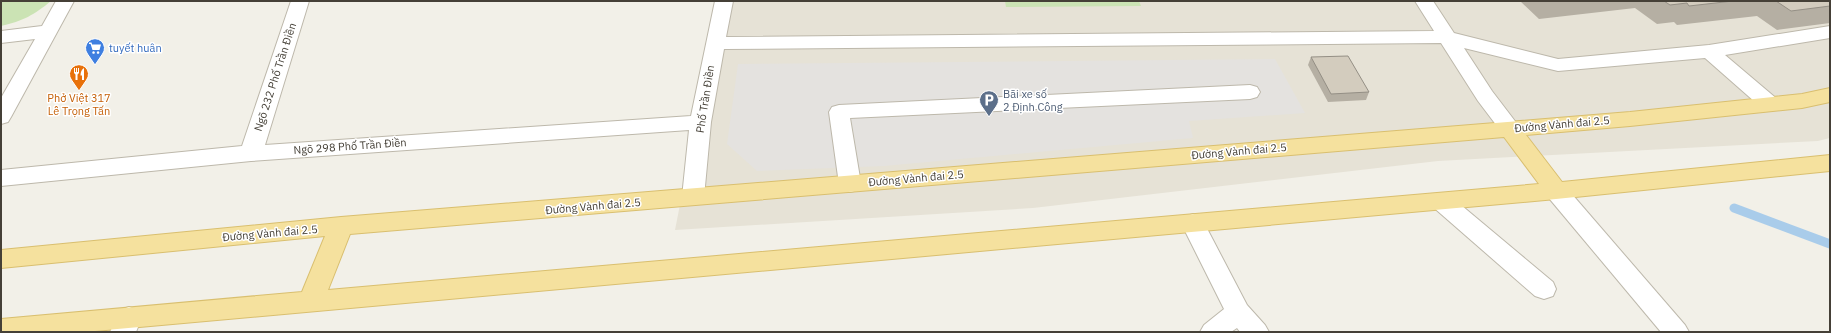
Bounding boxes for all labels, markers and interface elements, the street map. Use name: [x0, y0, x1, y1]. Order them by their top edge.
street label: Ngõ 232 Phố Trần Điền: [251, 21, 299, 133]
supermarket icon: tuyết huân: [84, 37, 106, 65]
place label: tuyết huân: [109, 41, 162, 55]
restaurant icon: Phở Việt 317 Lê Trọng Tấn: [68, 63, 90, 91]
street label: Phố Trần Điền: [693, 64, 717, 134]
place label: Bãi xe số 2 Định Công: [1003, 87, 1063, 114]
parking icon: Bãi xe số 2 Định Công: [978, 89, 1000, 117]
place label: Phở Việt 317 Lê Trọng Tấn: [47, 91, 111, 118]
street label: Đường Vành đai 2.5: [1514, 113, 1610, 135]
street label: Ngõ 298 Phố Trần Điền: [293, 135, 407, 157]
street label: Đường Vành đai 2.5: [1191, 140, 1287, 162]
street label: Đường Vành đai 2.5: [868, 167, 964, 189]
street label: Đường Vành đai 2.5: [545, 195, 641, 217]
street label: Đường Vành đai 2.5: [222, 222, 318, 244]

